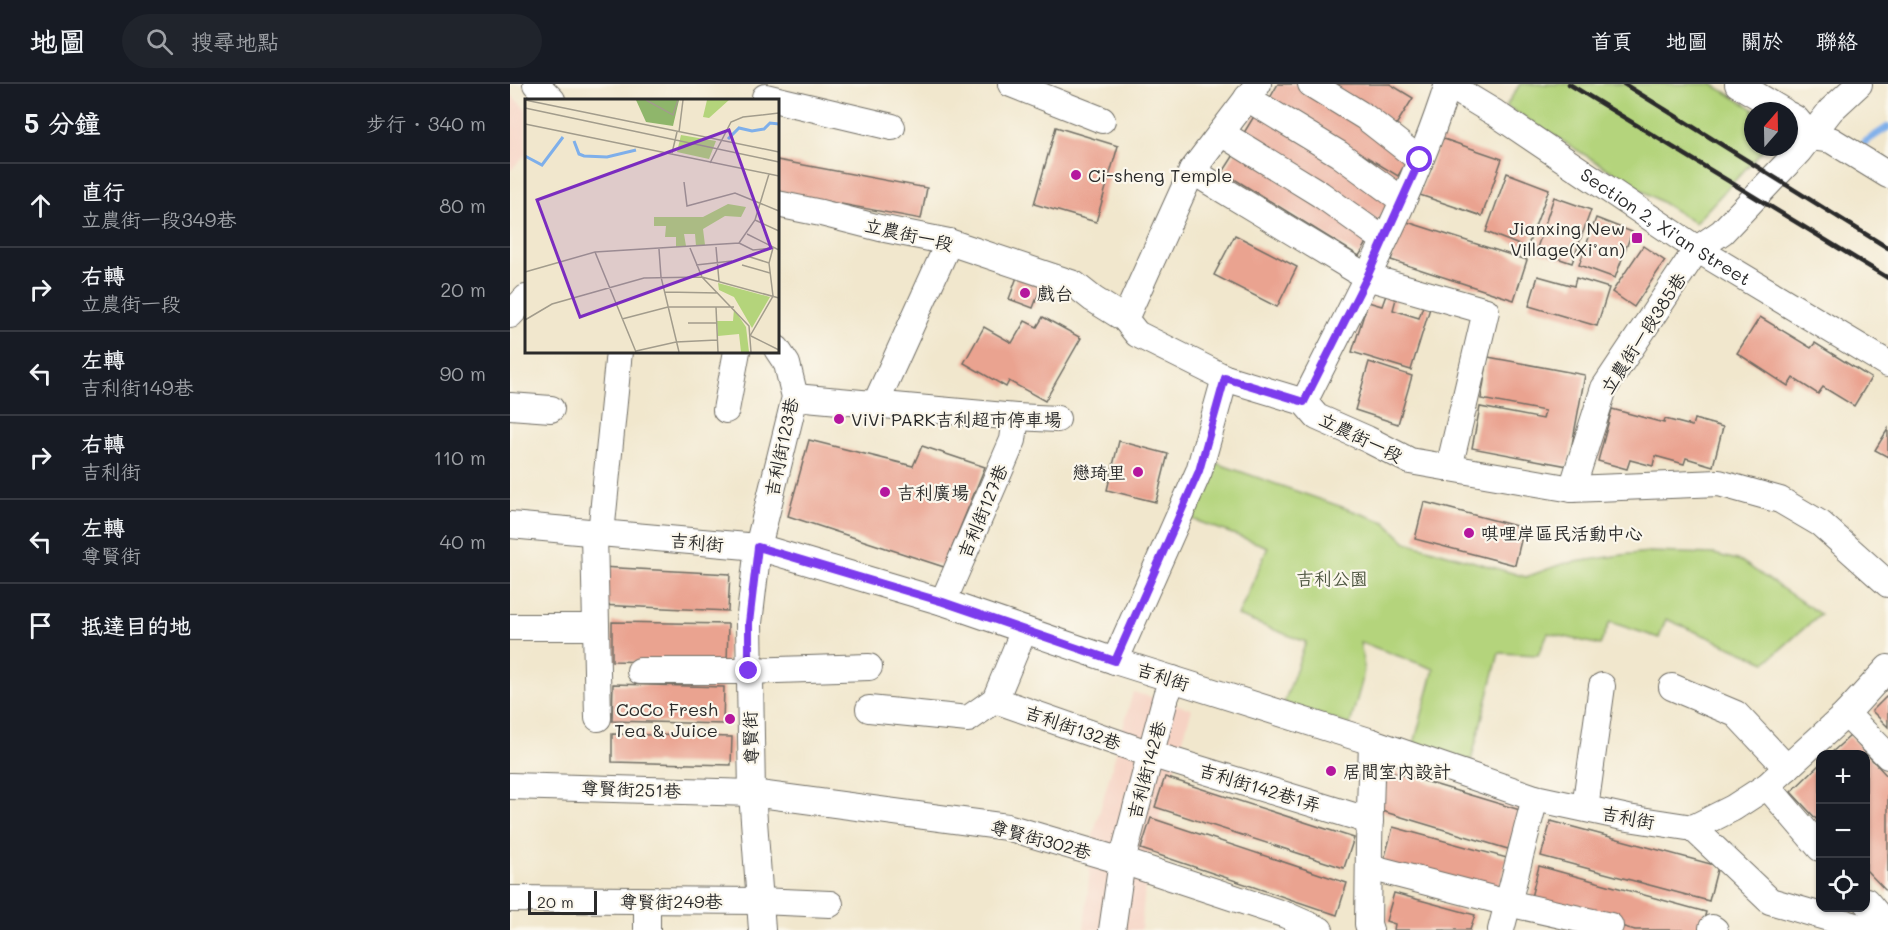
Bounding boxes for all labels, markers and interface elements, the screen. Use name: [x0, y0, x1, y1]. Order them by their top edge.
search box: [122, 14, 542, 68]
text: 地圖: [30, 23, 86, 59]
icon: search: [143, 25, 176, 58]
text: 搜尋地點: [191, 27, 279, 56]
text: 首頁: [1591, 27, 1633, 54]
text: 地圖: [1666, 27, 1708, 54]
text: 關於: [1741, 27, 1783, 54]
text: 聯絡: [1816, 27, 1858, 54]
inset map: [525, 99, 778, 352]
north arrow: [1744, 102, 1798, 156]
text: 5 分鐘: [24, 106, 101, 140]
text: 步行 · 340 m: [366, 110, 486, 136]
route start: [1406, 146, 1432, 172]
street label: Section 2, Xi'an Street: [1576, 162, 1755, 291]
place label: Ci-sheng Temple: [1088, 163, 1232, 187]
marker: Ci-sheng Temple: [1069, 168, 1083, 182]
text: 直行: [81, 177, 125, 206]
icon: ahead: [24, 189, 57, 222]
text: 80 m: [439, 192, 486, 218]
text: 立農街一段349巷: [81, 206, 236, 232]
street label: 立農街一段: [862, 212, 956, 256]
place label: Jianxing New Village(Xi’an): [1509, 216, 1625, 261]
marker: Jianxing New Village(Xi’an): [1630, 231, 1644, 245]
text: 右轉: [81, 261, 125, 290]
street label: 立農街一段385巷: [1595, 268, 1691, 398]
icon: right: [24, 273, 57, 306]
text: 20 m: [440, 276, 486, 302]
place label: 戲台: [1037, 281, 1073, 305]
marker: 戲台: [1018, 286, 1032, 300]
text: 立農街一段: [81, 290, 181, 316]
text: 左轉: [81, 345, 125, 374]
icon: left: [24, 357, 57, 390]
text: 90 m: [440, 360, 486, 386]
text: 吉利街149巷: [81, 374, 194, 400]
street label: 吉利街123巷: [759, 395, 803, 499]
street label: 立農街一段: [1315, 406, 1407, 468]
place label: ViVi PARK吉利超市停車場: [851, 407, 1061, 431]
marker: ViVi PARK吉利超市停車場: [832, 412, 846, 426]
text: 右轉: [81, 429, 125, 458]
icon: right: [24, 441, 57, 474]
text: 110 m: [433, 444, 486, 470]
text: 吉利街: [81, 458, 141, 484]
street label: 吉利街127巷: [951, 460, 1013, 562]
place label: 戀琦里: [1072, 460, 1126, 484]
marker: 戀琦里: [1131, 465, 1145, 479]
place label: 吉利廣場: [897, 480, 969, 504]
marker: 吉利廣場: [878, 485, 892, 499]
text: 左轉: [81, 513, 125, 542]
place label: 唭哩岸區民活動中心: [1481, 521, 1643, 545]
icon: left: [24, 525, 57, 558]
marker: 唭哩岸區民活動中心: [1462, 526, 1476, 540]
text: 40 m: [440, 528, 486, 554]
street label: 吉利街: [669, 528, 725, 556]
text: 尊賢街: [81, 542, 141, 568]
park label: 吉利公園: [1296, 566, 1368, 590]
icon: arrive: [24, 609, 57, 642]
text: 抵達目的地: [81, 611, 191, 640]
street label: 吉利街: [1134, 656, 1192, 696]
route end: [735, 657, 761, 683]
place label: CoCo Fresh Tea & Juice: [614, 697, 718, 742]
street label: 吉利街132巷: [1022, 699, 1124, 755]
street label: 尊賢街: [737, 711, 763, 765]
marker: CoCo Fresh Tea & Juice: [723, 712, 737, 726]
street label: 吉利街142巷: [1121, 718, 1171, 822]
map controls: [1816, 750, 1870, 912]
button: +: [1816, 750, 1870, 804]
street label: 吉利街142巷1弄: [1196, 757, 1324, 817]
place label: 居間室內設計: [1343, 759, 1451, 783]
marker: 居間室內設計: [1324, 764, 1338, 778]
street label: 尊賢街251巷: [580, 775, 682, 803]
street label: 吉利街: [1599, 800, 1657, 834]
button: −: [1816, 804, 1870, 858]
street label: 尊賢街302巷: [988, 814, 1094, 864]
button: locate: [1816, 858, 1870, 912]
scale bar: [528, 888, 597, 916]
street label: 尊賢街249巷: [619, 889, 723, 913]
text: 20 m: [537, 891, 574, 912]

